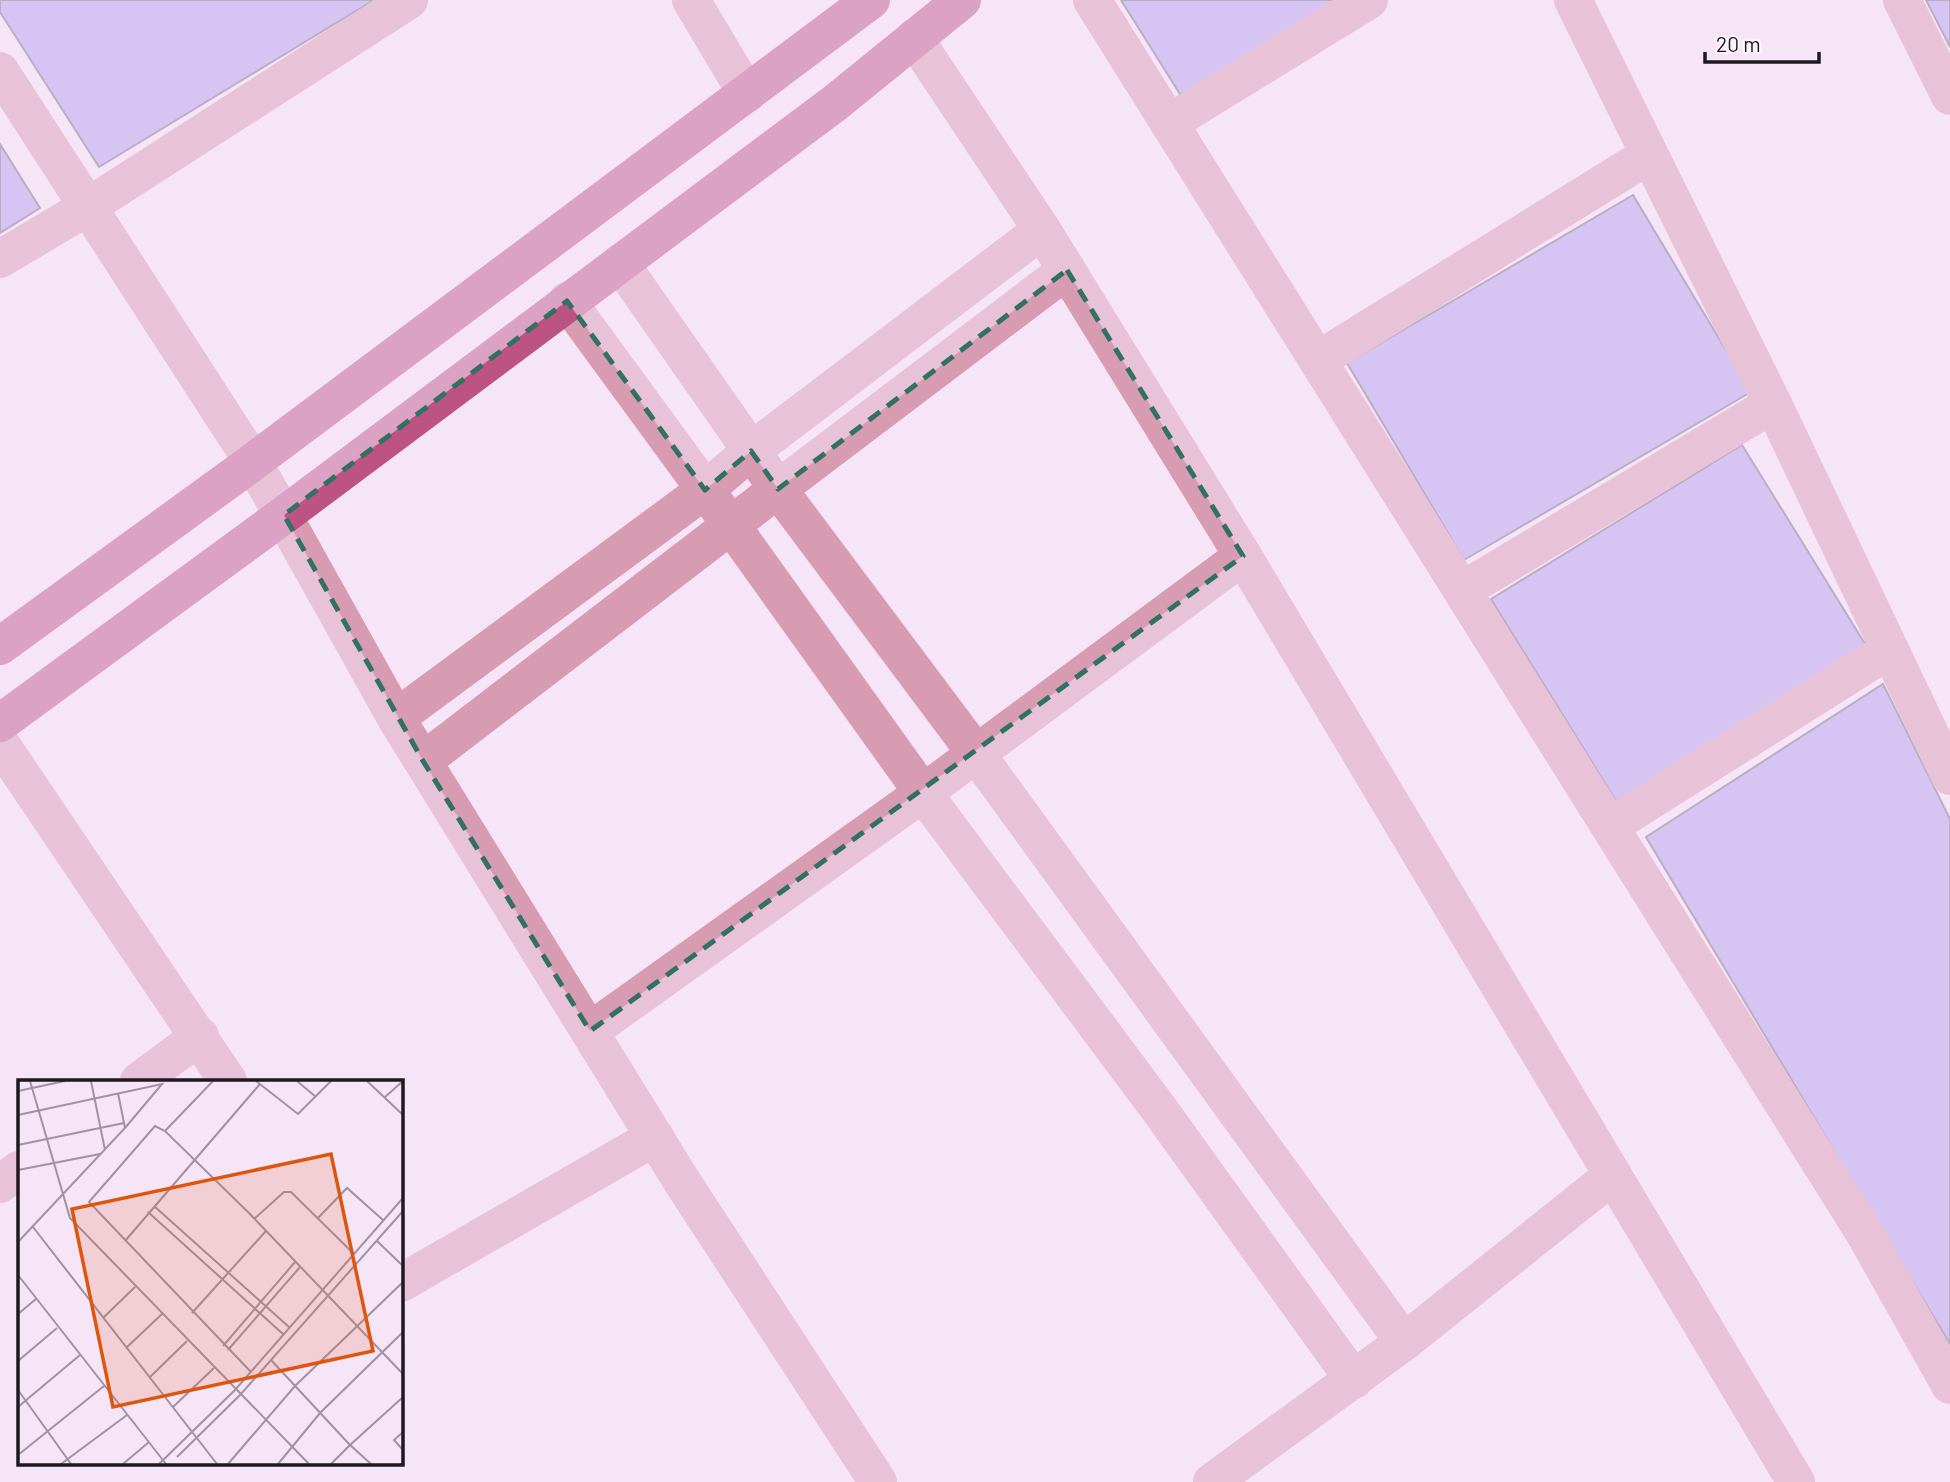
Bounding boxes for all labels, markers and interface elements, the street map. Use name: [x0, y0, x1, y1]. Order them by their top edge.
scale bar: [1705, 21, 1819, 65]
text: 20 m: [1716, 31, 1761, 56]
inset map: [18, 1080, 402, 1464]

